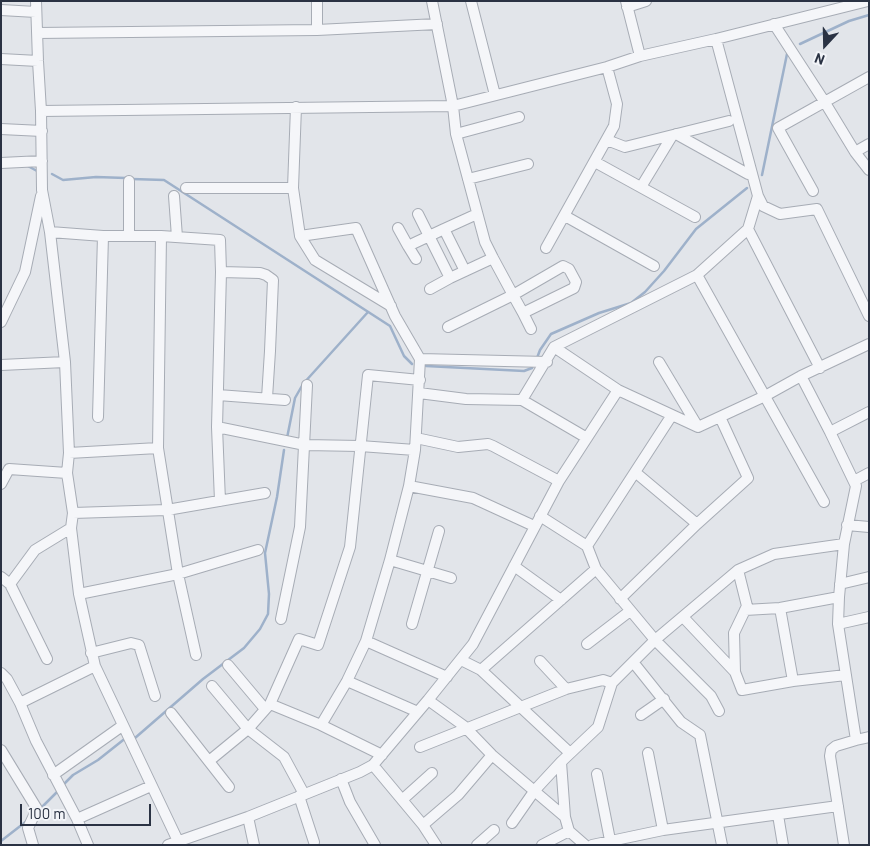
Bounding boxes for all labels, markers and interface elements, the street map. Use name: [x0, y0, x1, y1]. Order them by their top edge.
north arrow: [800, 20, 850, 70]
text: N: [812, 50, 827, 69]
scale bar: [22, 794, 154, 826]
text: 100 m: [28, 804, 66, 822]

